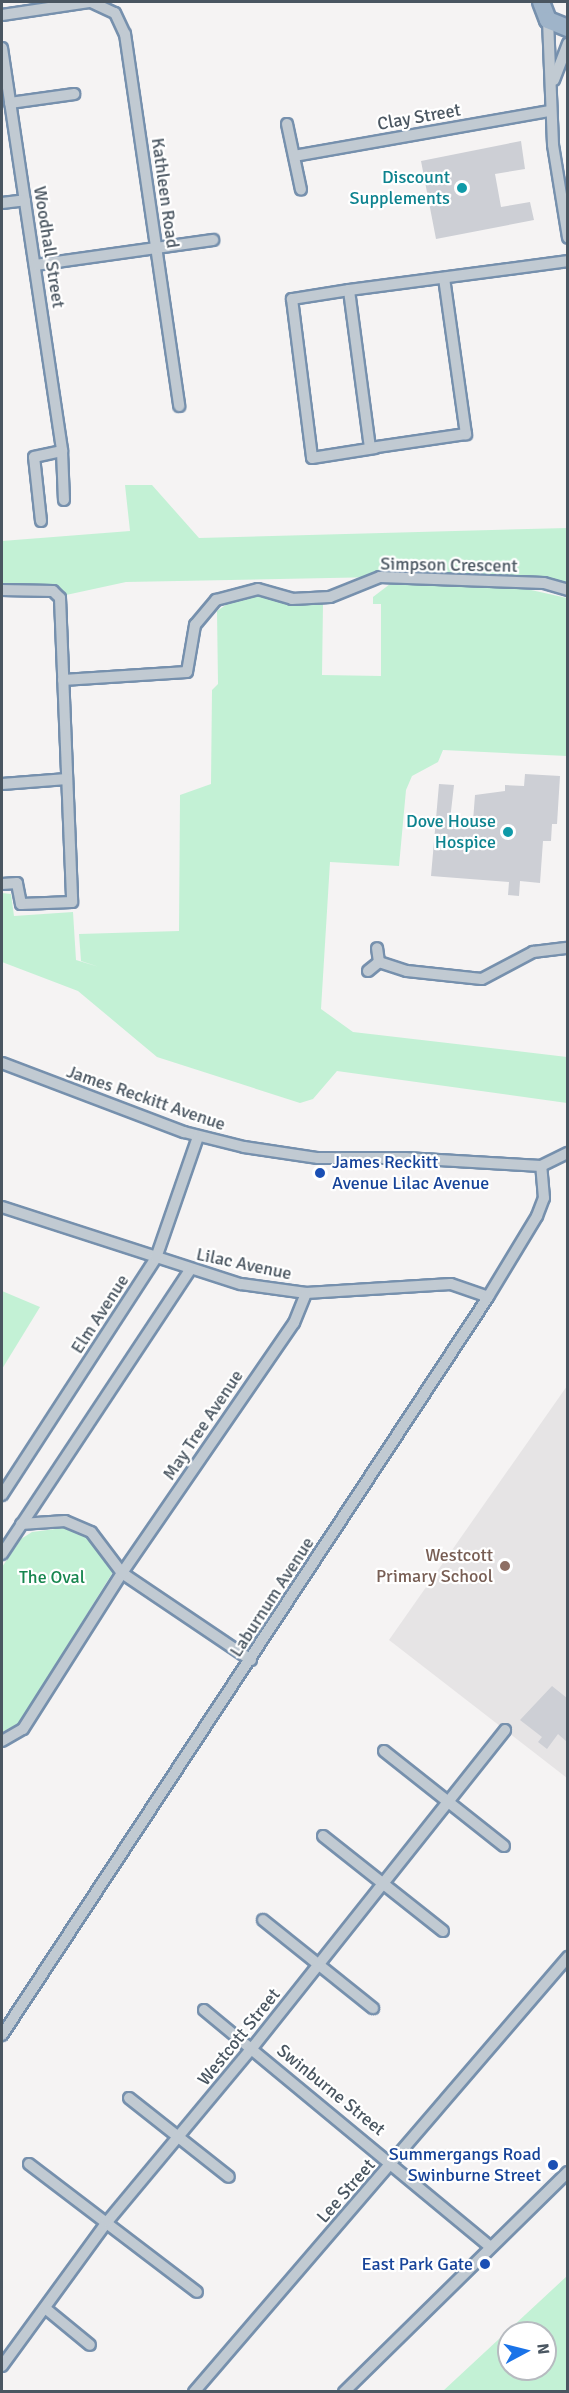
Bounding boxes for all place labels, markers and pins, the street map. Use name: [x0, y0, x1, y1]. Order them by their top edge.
place label: Discount Supplements: [350, 167, 450, 210]
marker: Discount Supplements: [455, 181, 469, 195]
place label: Dove House Hospice: [406, 811, 496, 854]
marker: Dove House Hospice: [501, 825, 515, 839]
place label: James Reckitt Avenue Lilac Avenue: [332, 1152, 489, 1194]
marker: James Reckitt Avenue Lilac Avenue: [313, 1166, 327, 1180]
place label: Westcott Primary School: [376, 1545, 493, 1588]
marker: Westcott Primary School: [498, 1559, 512, 1573]
place label: Summergangs Road Swinburne Street: [389, 2144, 541, 2186]
marker: Summergangs Road Swinburne Street: [546, 2158, 560, 2172]
place label: East Park Gate: [361, 2253, 473, 2275]
marker: East Park Gate: [478, 2257, 492, 2271]

